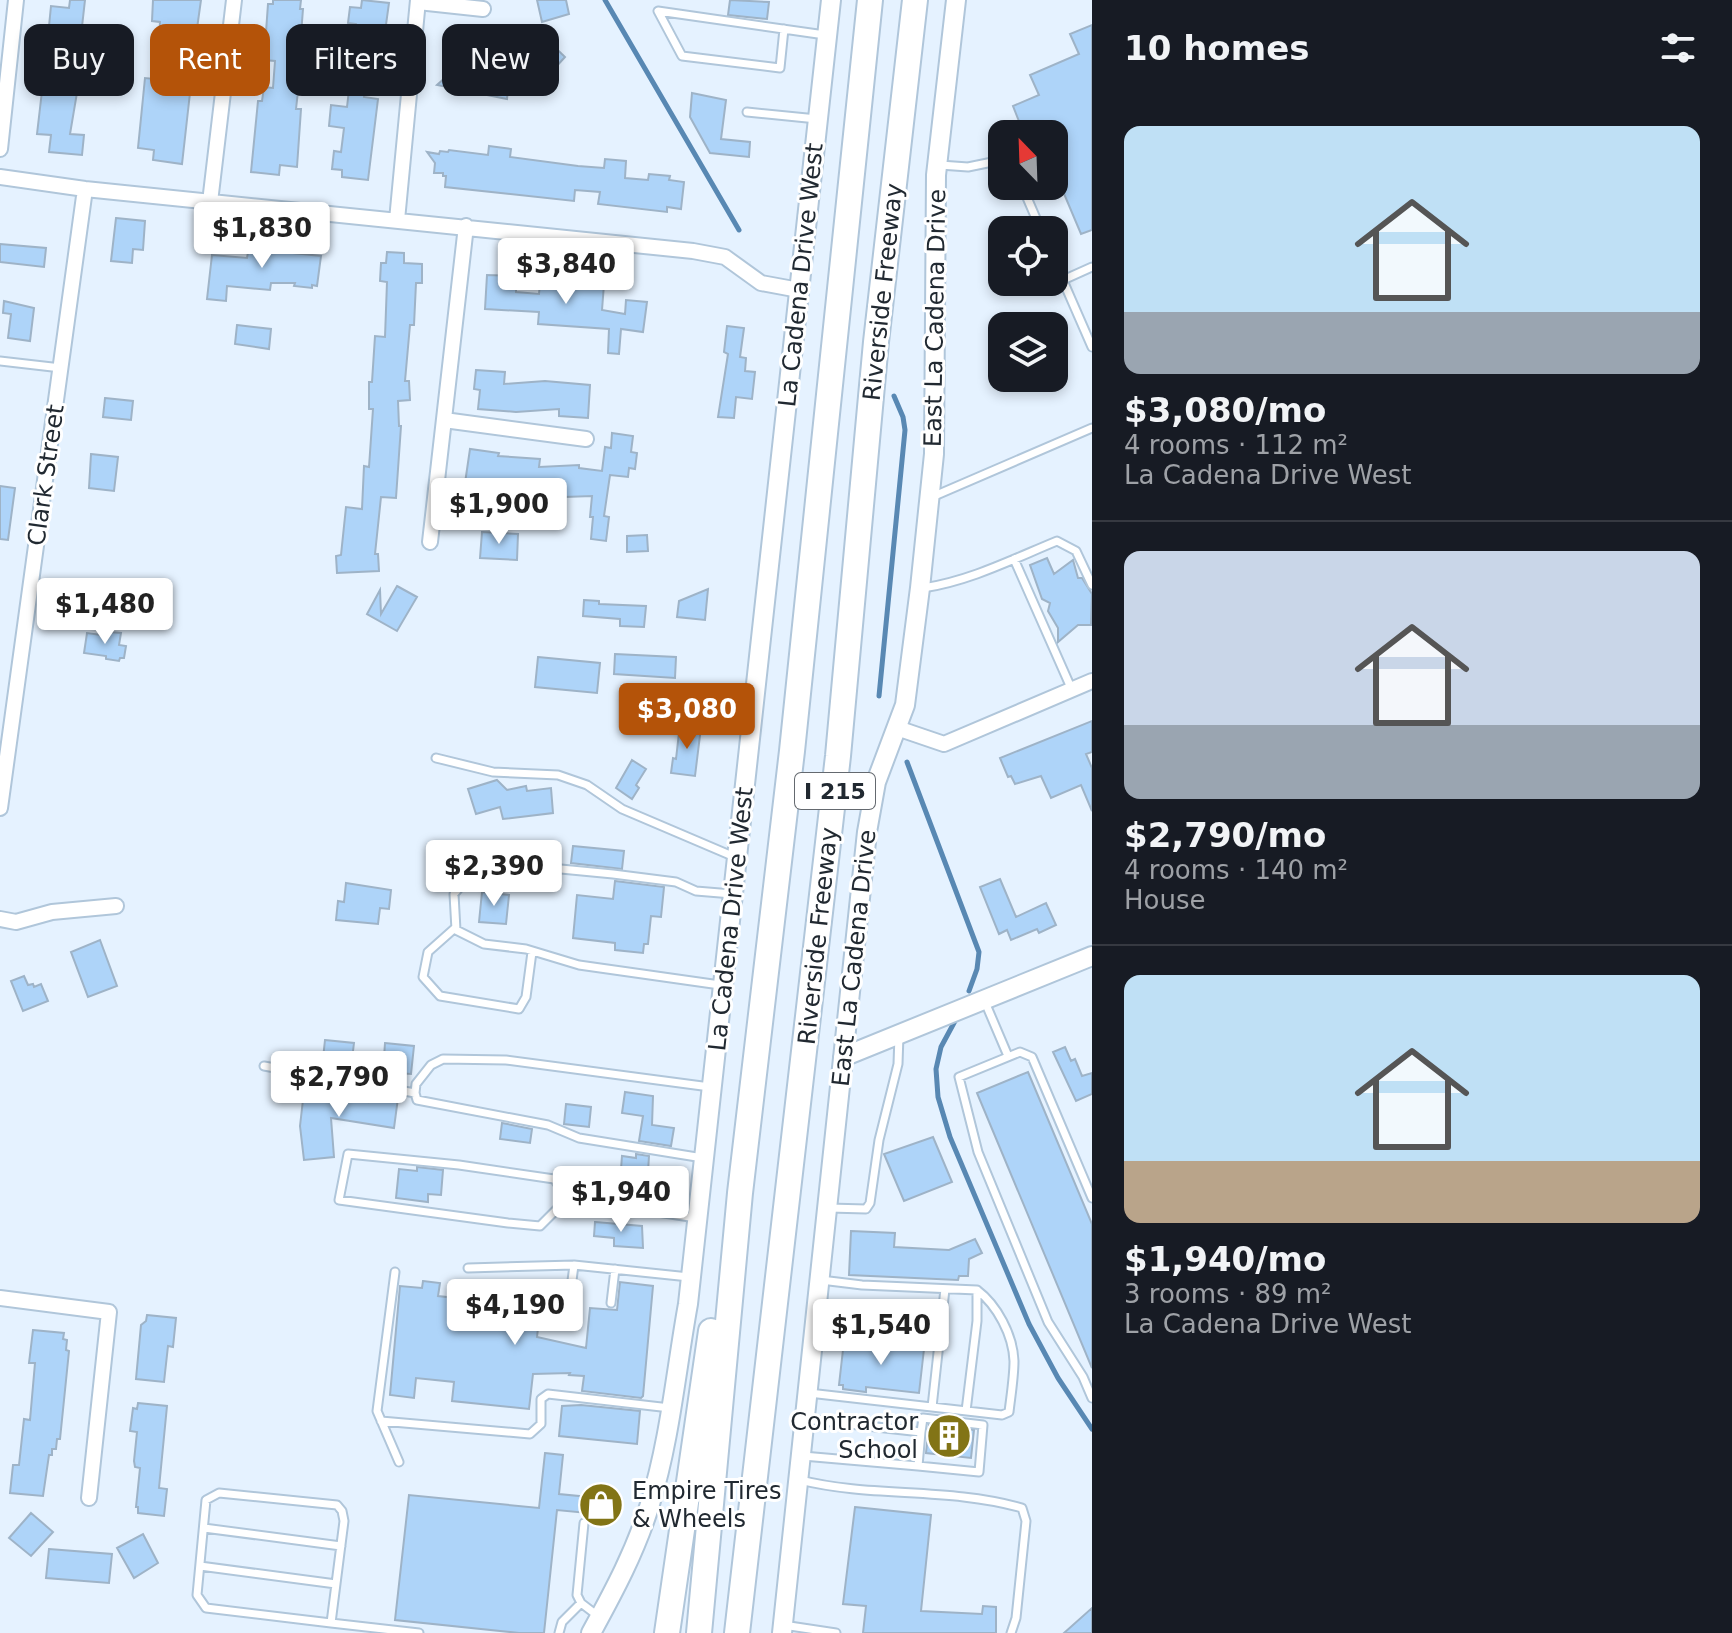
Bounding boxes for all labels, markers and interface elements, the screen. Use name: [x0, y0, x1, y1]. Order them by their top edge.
chip: Buy: [24, 24, 134, 96]
chip: Rent: [150, 24, 270, 96]
chip: Filters: [286, 24, 426, 96]
chip: New: [442, 24, 559, 96]
icon: filters: [1656, 26, 1700, 70]
text: 10 homes: [1124, 28, 1309, 68]
north arrow: [988, 120, 1068, 200]
map controls: [988, 120, 1068, 392]
street label: La Cadena Drive West: [773, 142, 829, 408]
icon: home: [1340, 178, 1484, 322]
street label: Riverside Freeway: [858, 182, 908, 402]
street label: East La Cadena Drive: [919, 189, 951, 447]
pin: $1,830: [197, 202, 327, 270]
text: $1,830: [212, 213, 312, 243]
button: locate: [988, 216, 1068, 296]
pin: $3,840: [501, 238, 631, 306]
text: $3,840: [516, 249, 616, 279]
button: layers: [988, 312, 1068, 392]
text: $3,080/mo: [1124, 390, 1326, 430]
street label: Clark Street: [22, 403, 70, 547]
text: 4 rooms · 112 m²: [1124, 430, 1348, 460]
text: La Cadena Drive West: [1124, 460, 1411, 490]
pin: $1,900: [434, 478, 564, 546]
text: $1,900: [449, 489, 549, 519]
pin: $1,480: [40, 578, 170, 646]
text: $1,480: [55, 589, 155, 619]
icon: home: [1340, 603, 1484, 747]
pin: $3,080: [622, 683, 752, 751]
text: $3,080: [637, 694, 737, 724]
road number: I 215: [795, 773, 875, 809]
street label: La Cadena Drive West: [703, 786, 759, 1052]
text: $2,790/mo: [1124, 815, 1326, 855]
street label: Riverside Freeway: [793, 826, 843, 1046]
street label: East La Cadena Drive: [827, 828, 881, 1088]
pin: $2,390: [429, 840, 559, 908]
text: $2,390: [444, 851, 544, 881]
text: 4 rooms · 140 m²: [1124, 855, 1348, 885]
text: House: [1124, 885, 1205, 915]
icon: home: [1340, 1027, 1484, 1171]
pin: $2,790: [274, 1051, 404, 1119]
text: $2,790: [289, 1062, 389, 1092]
pin: $1,940: [556, 1166, 686, 1234]
text: $1,940: [571, 1177, 671, 1207]
text: $1,940/mo: [1124, 1239, 1326, 1279]
pin: $4,190: [450, 1279, 580, 1347]
text: 3 rooms · 89 m²: [1124, 1279, 1332, 1309]
text: $4,190: [465, 1290, 565, 1320]
pin: $1,540: [816, 1299, 946, 1367]
text: La Cadena Drive West: [1124, 1309, 1411, 1339]
text: $1,540: [831, 1310, 931, 1340]
place label: Contractor School: [790, 1408, 918, 1464]
building icon: Contractor School: [925, 1412, 973, 1460]
place label: Empire Tires & Wheels: [632, 1477, 781, 1533]
shop icon: Empire Tires & Wheels: [577, 1481, 625, 1529]

